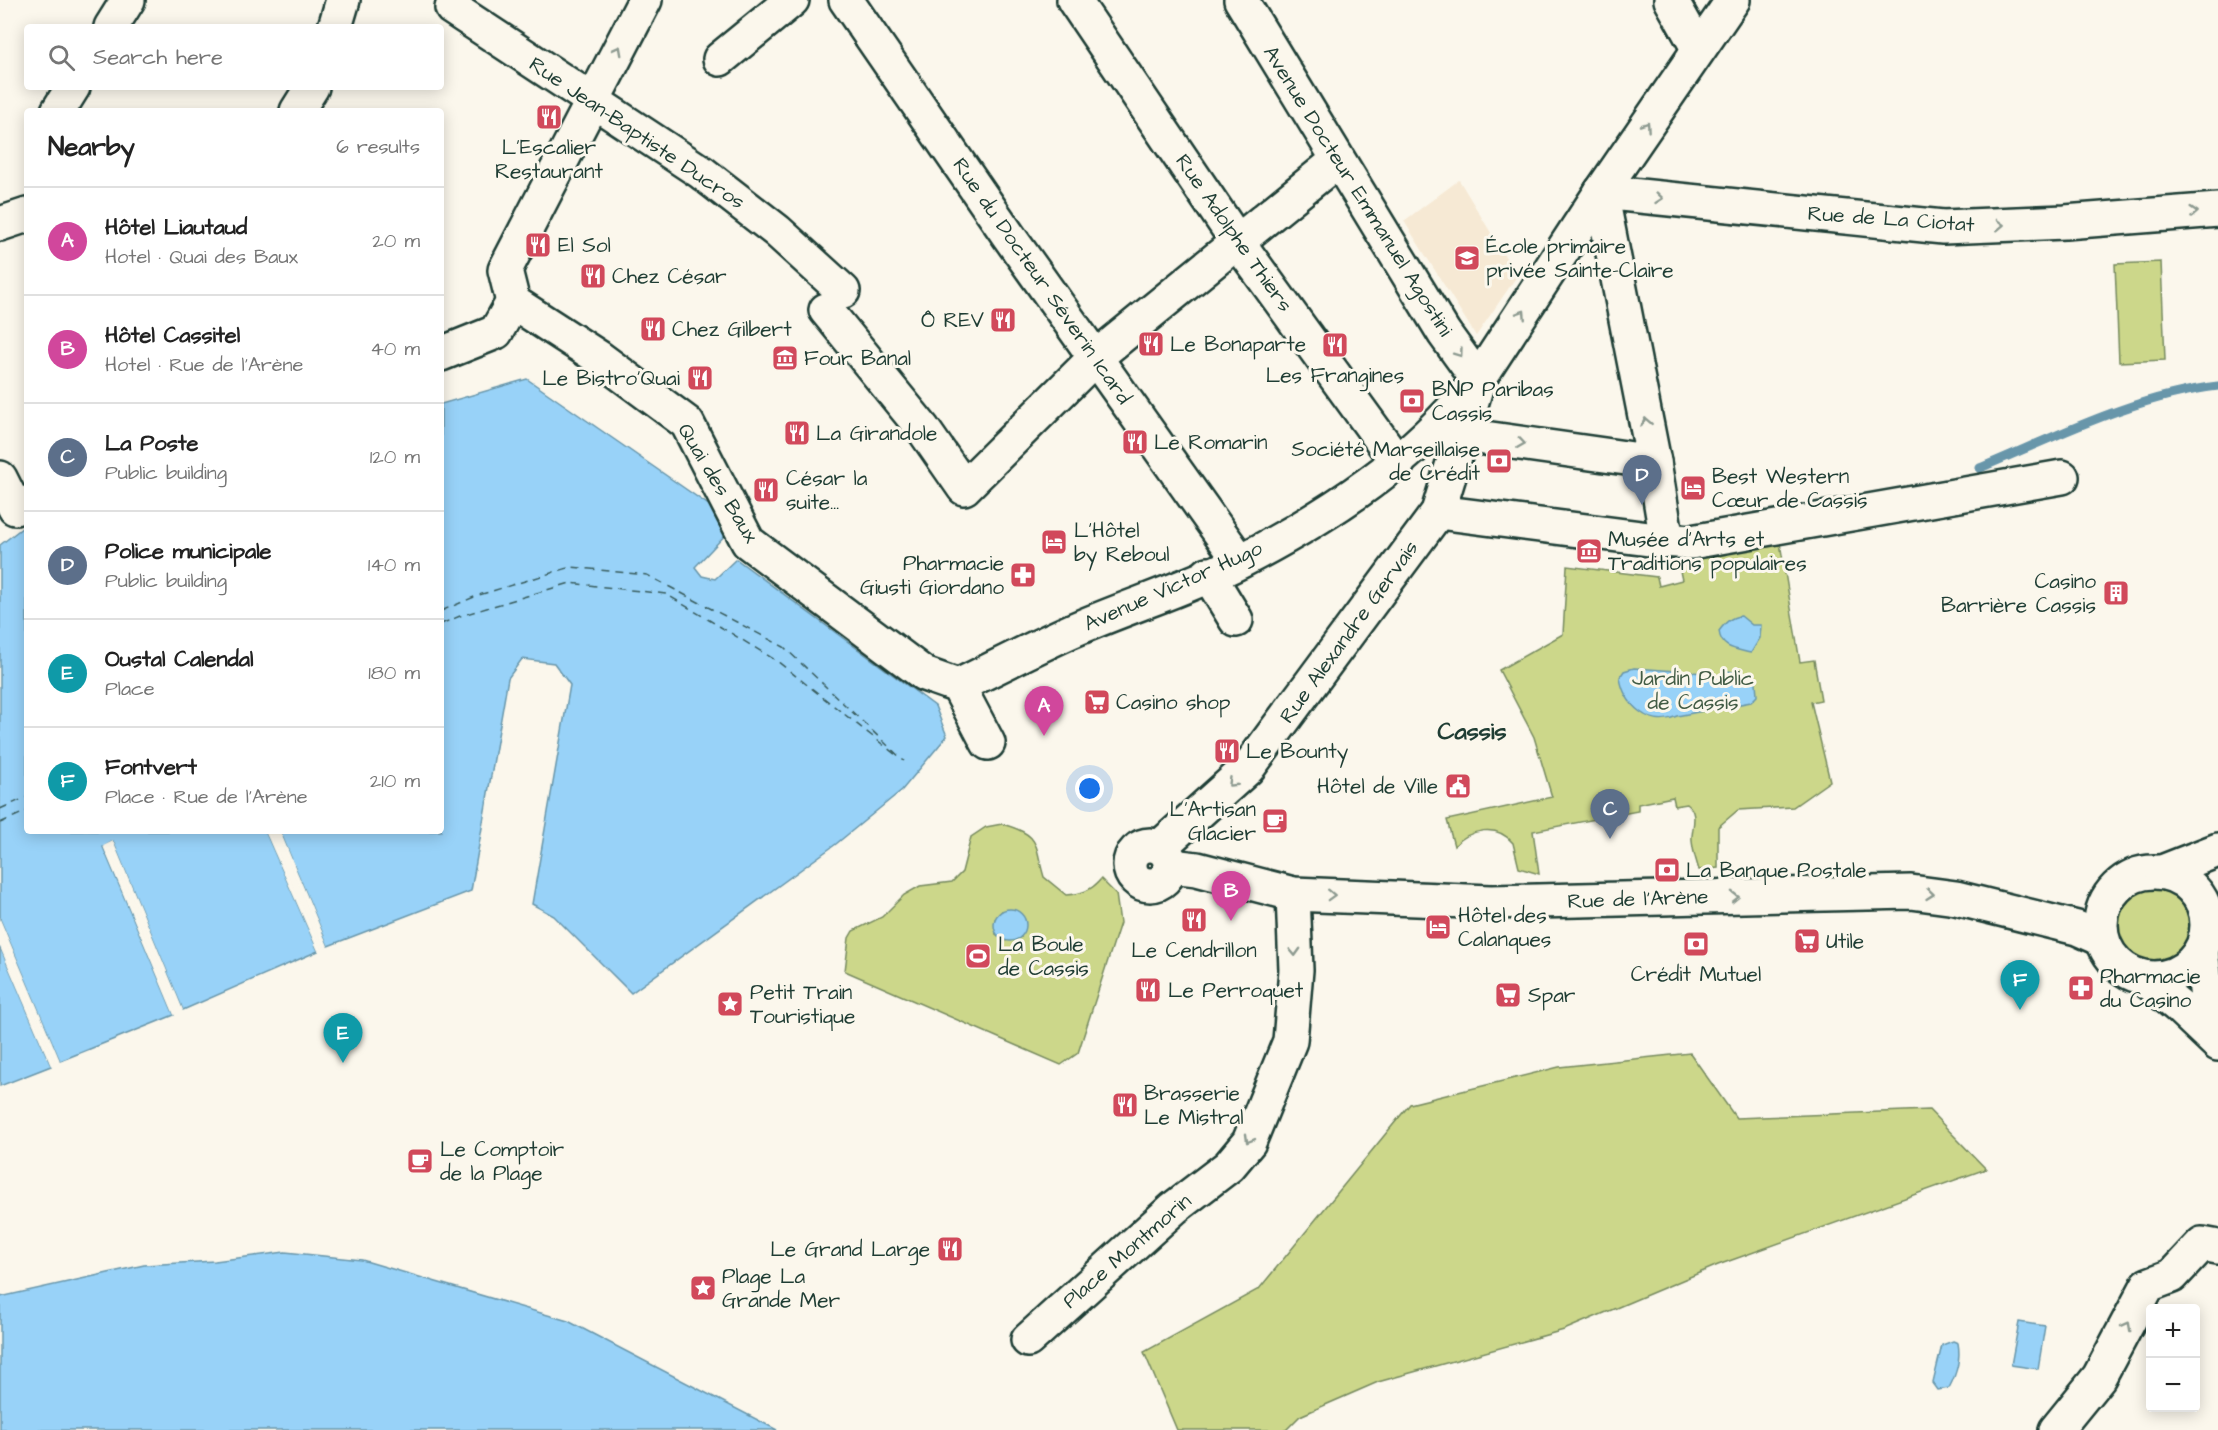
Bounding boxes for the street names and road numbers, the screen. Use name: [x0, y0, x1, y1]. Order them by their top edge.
street label: Avenue Docteur Emmanuel Agostini: [1254, 40, 1460, 343]
street label: Rue Jean-Baptiste Ducros: [523, 50, 751, 217]
street label: Rue Adolphe Thiers: [1168, 148, 1299, 318]
street label: Rue du Docteur Séverin Icard: [946, 152, 1139, 410]
street label: Rue de La Ciotat: [1807, 199, 1976, 239]
street label: Quai des Baux: [671, 418, 765, 548]
street label: Avenue Victor Hugo: [1079, 534, 1268, 640]
street label: Rue Alexandre Gervais: [1273, 535, 1425, 729]
street label: Rue de l'Arène: [1567, 882, 1709, 916]
street label: Place Montmorin: [1056, 1187, 1198, 1315]

